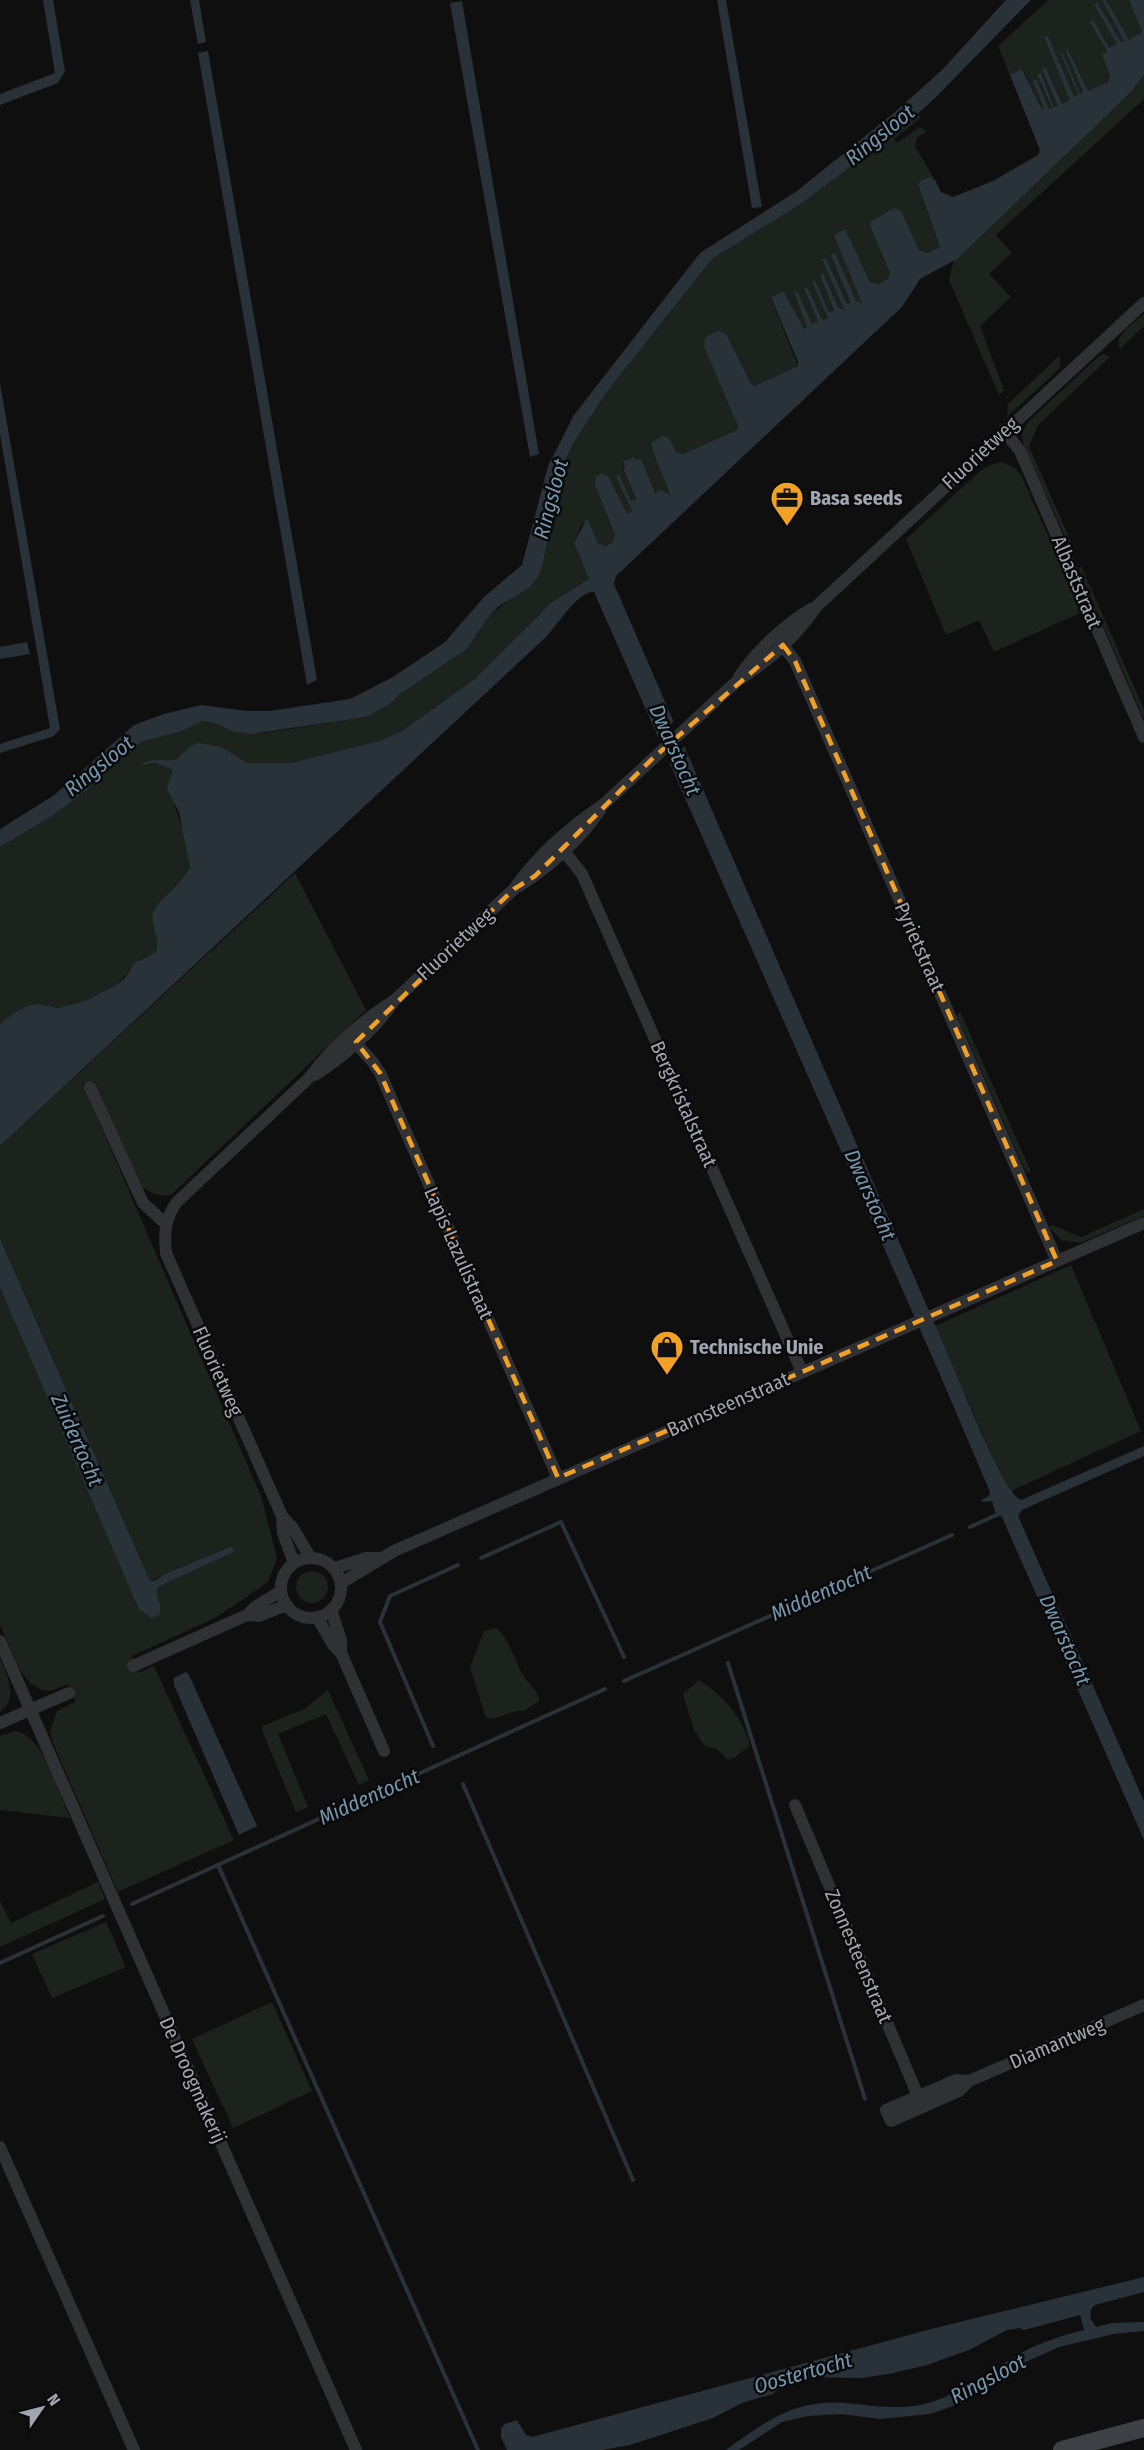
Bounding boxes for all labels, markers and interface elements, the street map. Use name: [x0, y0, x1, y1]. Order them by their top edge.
water label: Ringsloot: [840, 99, 920, 171]
street label: Fluorietweg: [937, 411, 1024, 494]
water label: Ringsloot: [528, 456, 574, 542]
office icon: Basa seeds: [769, 480, 805, 527]
place label: Basa seeds: [810, 486, 903, 510]
street label: Albaststraat: [1047, 532, 1107, 632]
water label: Dwarstocht: [643, 700, 707, 800]
water label: Ringsloot: [59, 730, 139, 802]
street label: Pyrietstraat: [890, 899, 951, 996]
street label: Fluorietweg: [412, 902, 499, 985]
street label: Bergkristalstraat: [645, 1037, 723, 1171]
water label: Dwarstocht: [838, 1145, 902, 1245]
street label: Lapis Lazulistraat: [419, 1183, 499, 1323]
street label: Fluorietweg: [188, 1322, 249, 1420]
shop icon: Technische Unie: [649, 1329, 685, 1376]
place label: Technische Unie: [690, 1335, 824, 1359]
street label: Barnsteenstraat: [663, 1366, 793, 1442]
water label: Zuidertocht: [45, 1389, 109, 1490]
water label: Middentocht: [767, 1559, 876, 1627]
water label: Dwarstocht: [1033, 1590, 1097, 1690]
water label: Middentocht: [315, 1763, 424, 1831]
street label: Zonnesteenstraat: [820, 1885, 898, 2027]
street label: Diamantweg: [1006, 2012, 1109, 2074]
street label: De Droogmakerij: [154, 2013, 232, 2147]
water label: Oostertocht: [751, 2347, 855, 2399]
water label: Ringsloot: [946, 2348, 1030, 2410]
north arrow: [12, 2378, 72, 2438]
text: N: [43, 2390, 64, 2409]

